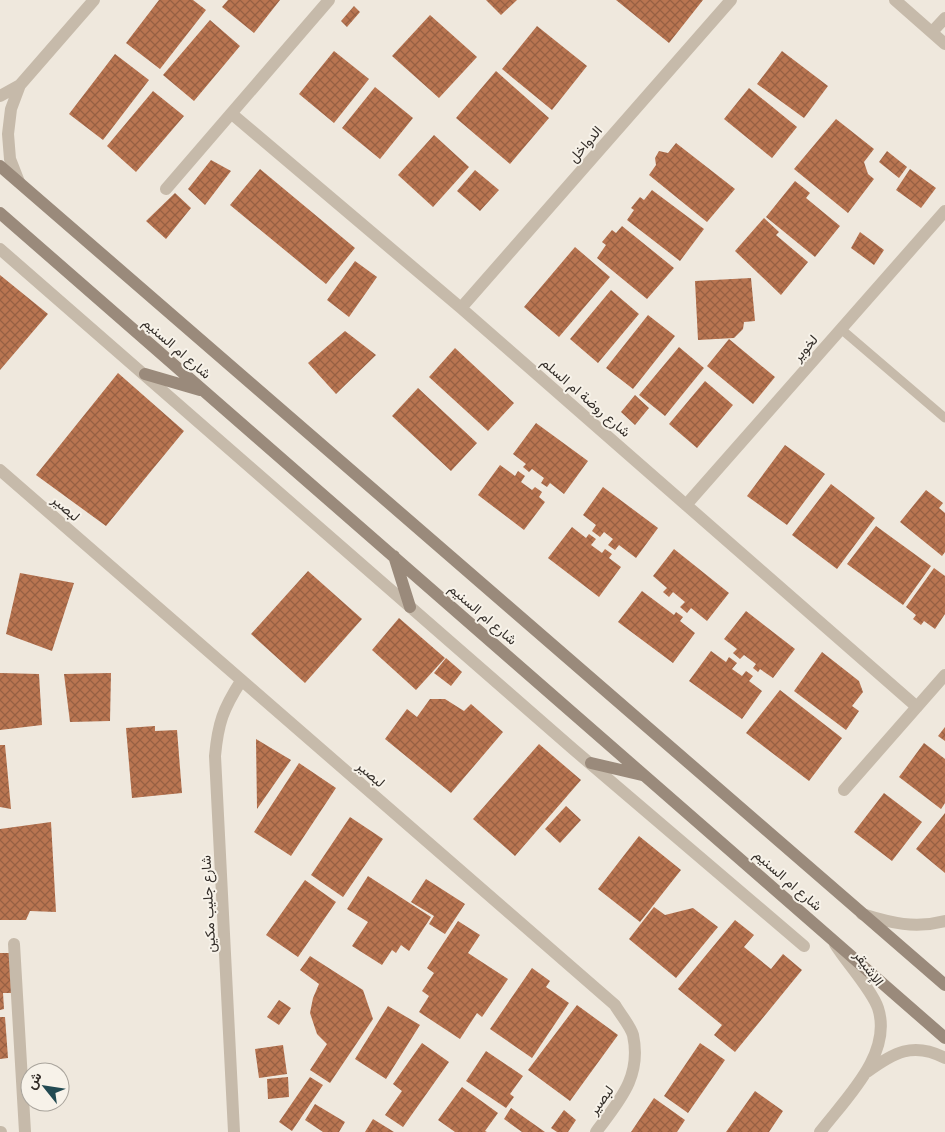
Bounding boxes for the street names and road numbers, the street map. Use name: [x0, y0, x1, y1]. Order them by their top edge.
street label: الدواخل: [565, 123, 606, 166]
street label: شارع ام السنيم: [138, 314, 214, 384]
street label: لخوير: [788, 331, 822, 366]
street label: شارع روضة ام السلم: [536, 354, 634, 442]
street label: لبصير: [47, 491, 83, 525]
street label: شارع ام السنيم: [444, 580, 520, 650]
street label: لبصير: [352, 757, 388, 791]
street label: شارع ام السنيم: [749, 846, 825, 916]
street label: شارع جليب مكين: [197, 855, 222, 953]
street label: الإشيقر: [849, 946, 887, 990]
street label: لبصير: [585, 1082, 618, 1119]

